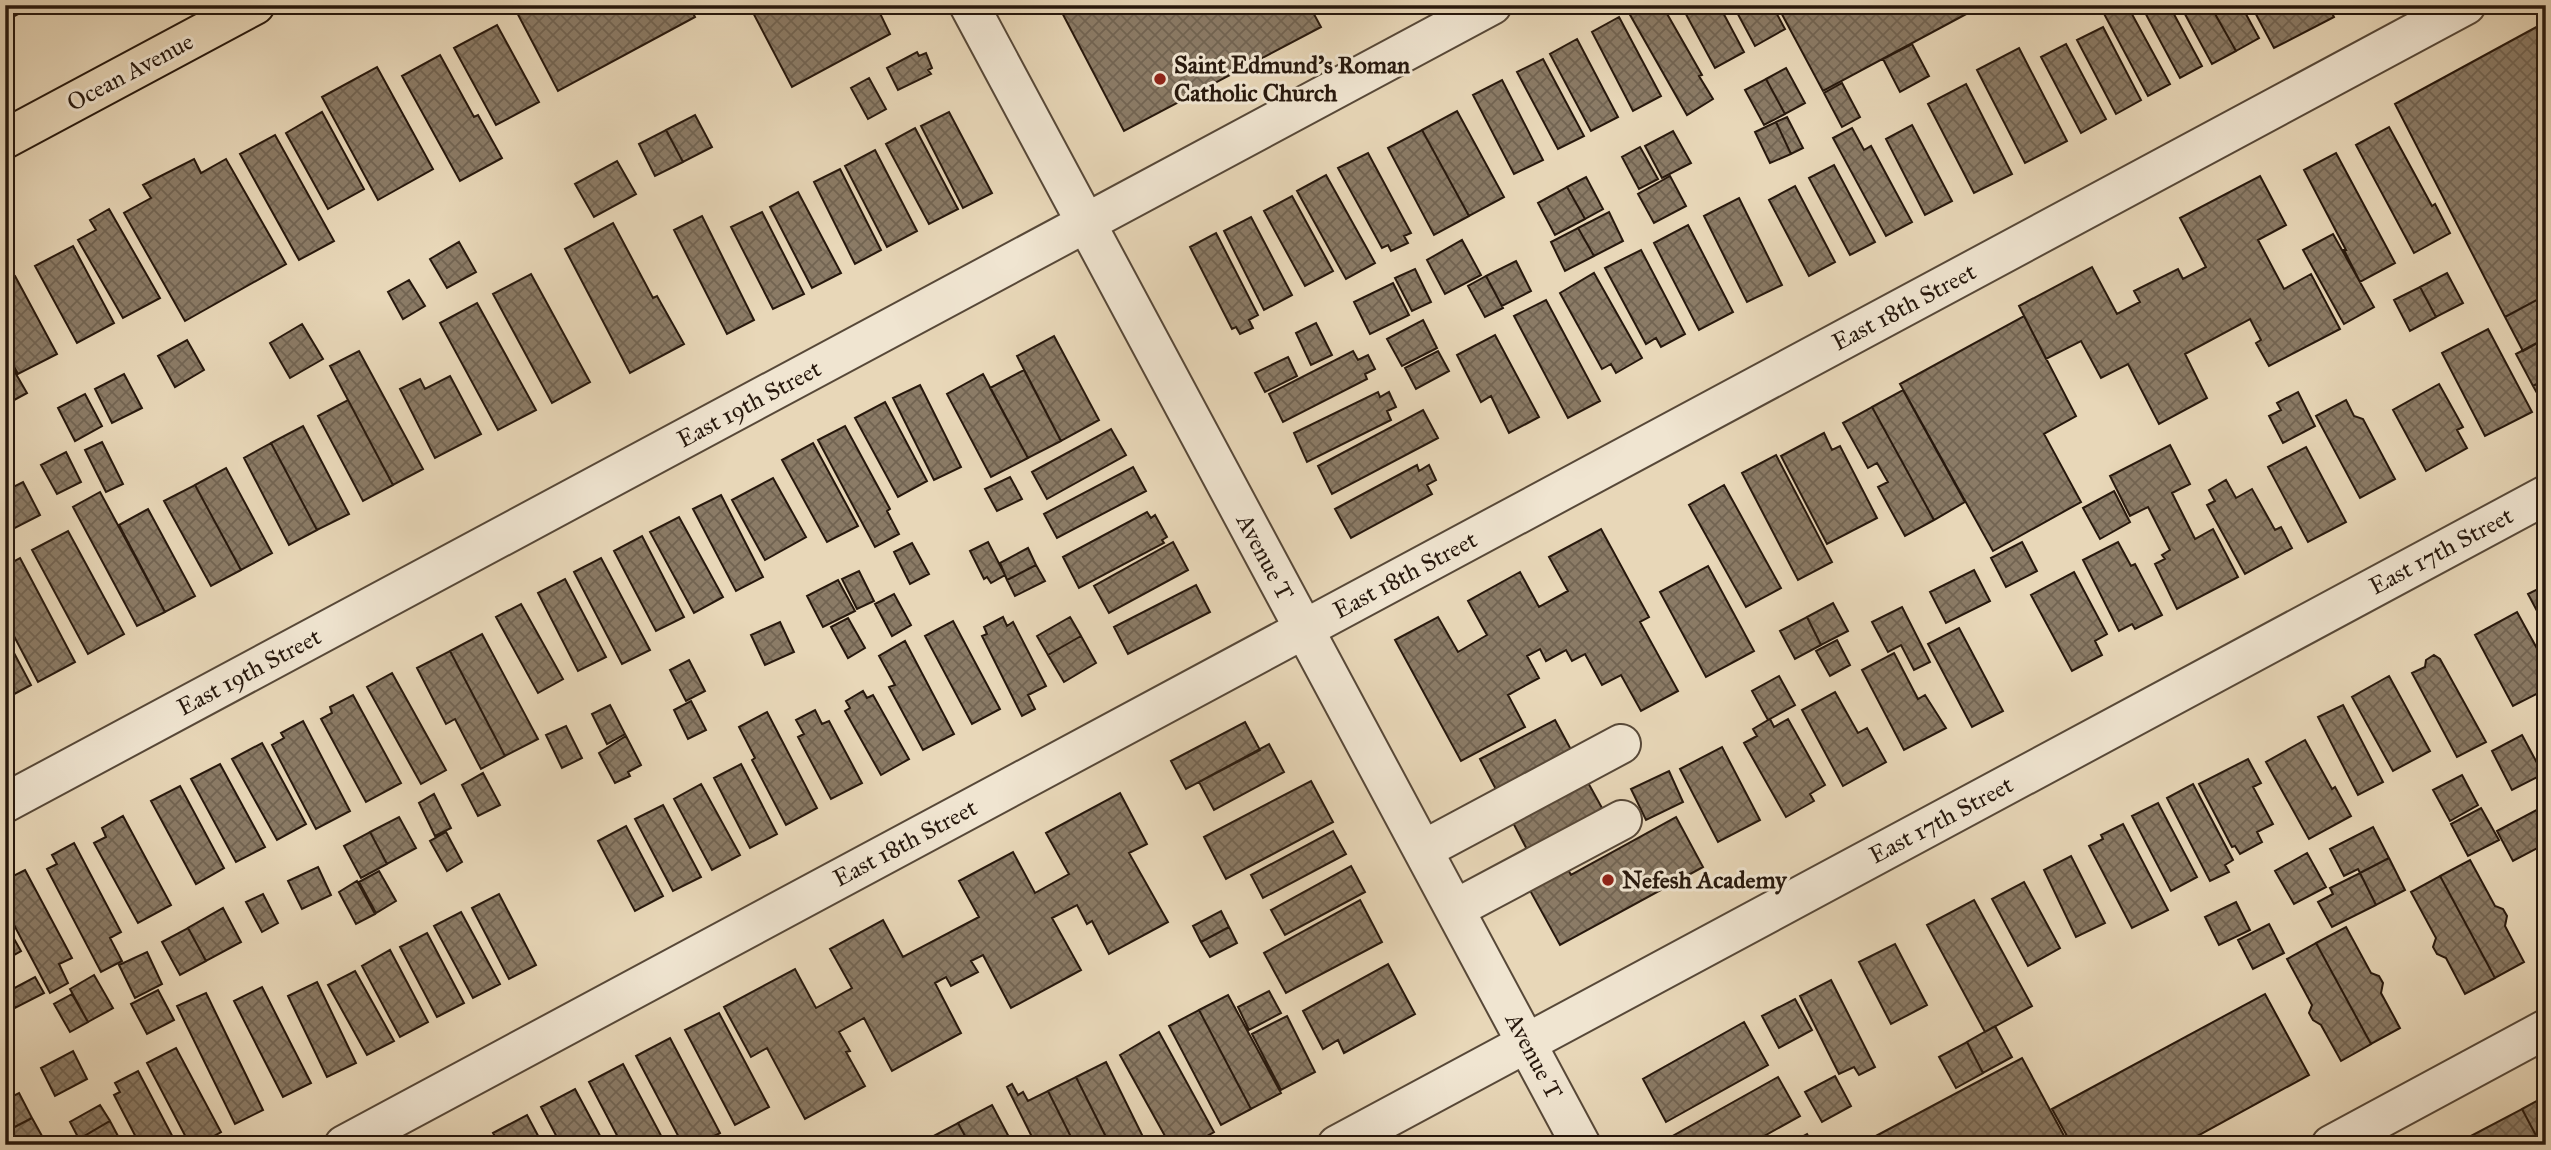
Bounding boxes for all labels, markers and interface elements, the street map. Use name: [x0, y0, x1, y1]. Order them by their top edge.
street label: Ocean Avenue: [62, 26, 198, 118]
place label: Saint Edmund's Roman Catholic Church: [1174, 50, 1410, 108]
marker: Saint Edmund's Roman Catholic Church: [1152, 71, 1168, 87]
street label: East 18th Street: [1827, 256, 1982, 357]
street label: East 19th Street: [672, 353, 826, 454]
street label: East 17th Street: [2364, 500, 2519, 601]
street label: Avenue T: [1229, 508, 1300, 605]
street label: East 18th Street: [1328, 524, 1483, 625]
street label: East 19th Street: [172, 621, 326, 722]
street label: East 17th Street: [1864, 769, 2019, 870]
street label: East 18th Street: [828, 792, 983, 893]
place label: Nefesh Academy: [1622, 865, 1788, 895]
marker: Nefesh Academy: [1600, 872, 1616, 888]
street label: Avenue T: [1498, 1007, 1569, 1104]

